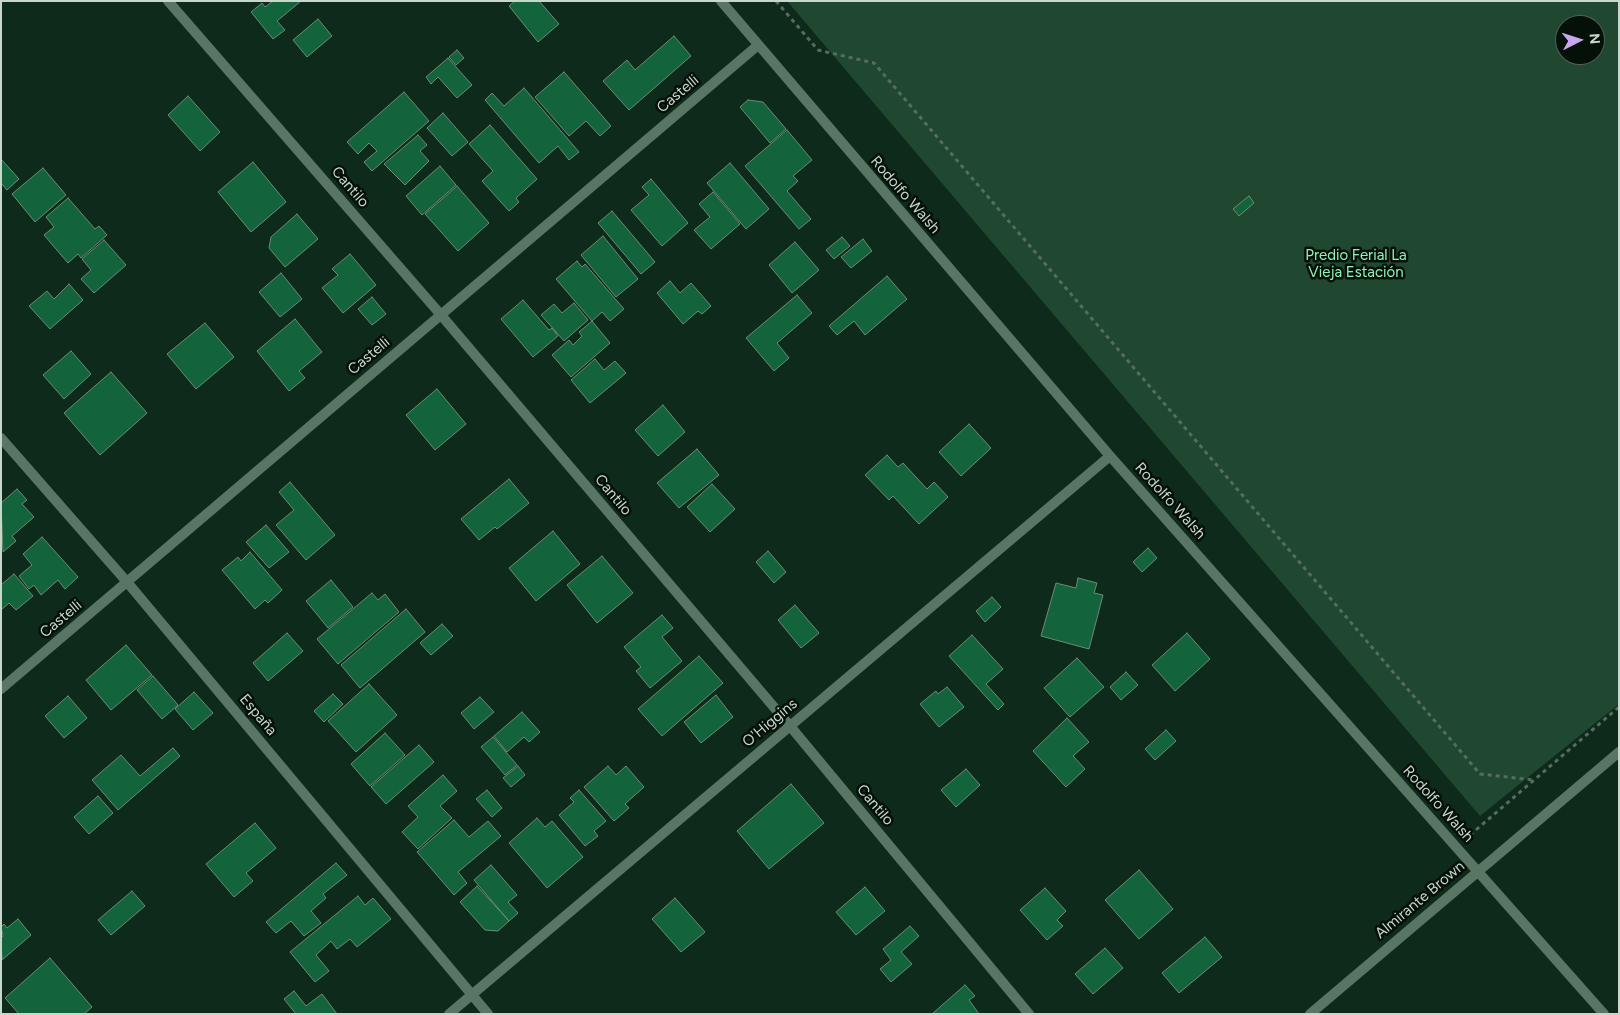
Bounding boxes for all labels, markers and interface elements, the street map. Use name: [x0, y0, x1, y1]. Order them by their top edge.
north arrow: [1555, 15, 1605, 65]
text: N: [1586, 33, 1603, 45]
street label: Castelli: [653, 71, 703, 117]
street label: Rodolfo Walsh: [866, 153, 944, 237]
street label: Cantilo: [327, 163, 373, 211]
park label: Predio Ferial La Vieja Estación: [1305, 247, 1407, 282]
street label: Castelli: [344, 333, 394, 379]
street label: Rodolfo Walsh: [1131, 459, 1209, 543]
street label: Cantilo: [591, 471, 635, 519]
street label: Castelli: [36, 596, 86, 642]
street label: España: [236, 691, 280, 739]
street label: O'Higgins: [739, 695, 801, 751]
street label: Rodolfo Walsh: [1399, 762, 1477, 846]
street label: Cantilo: [853, 781, 897, 829]
street label: Almirante Brown: [1372, 857, 1468, 943]

